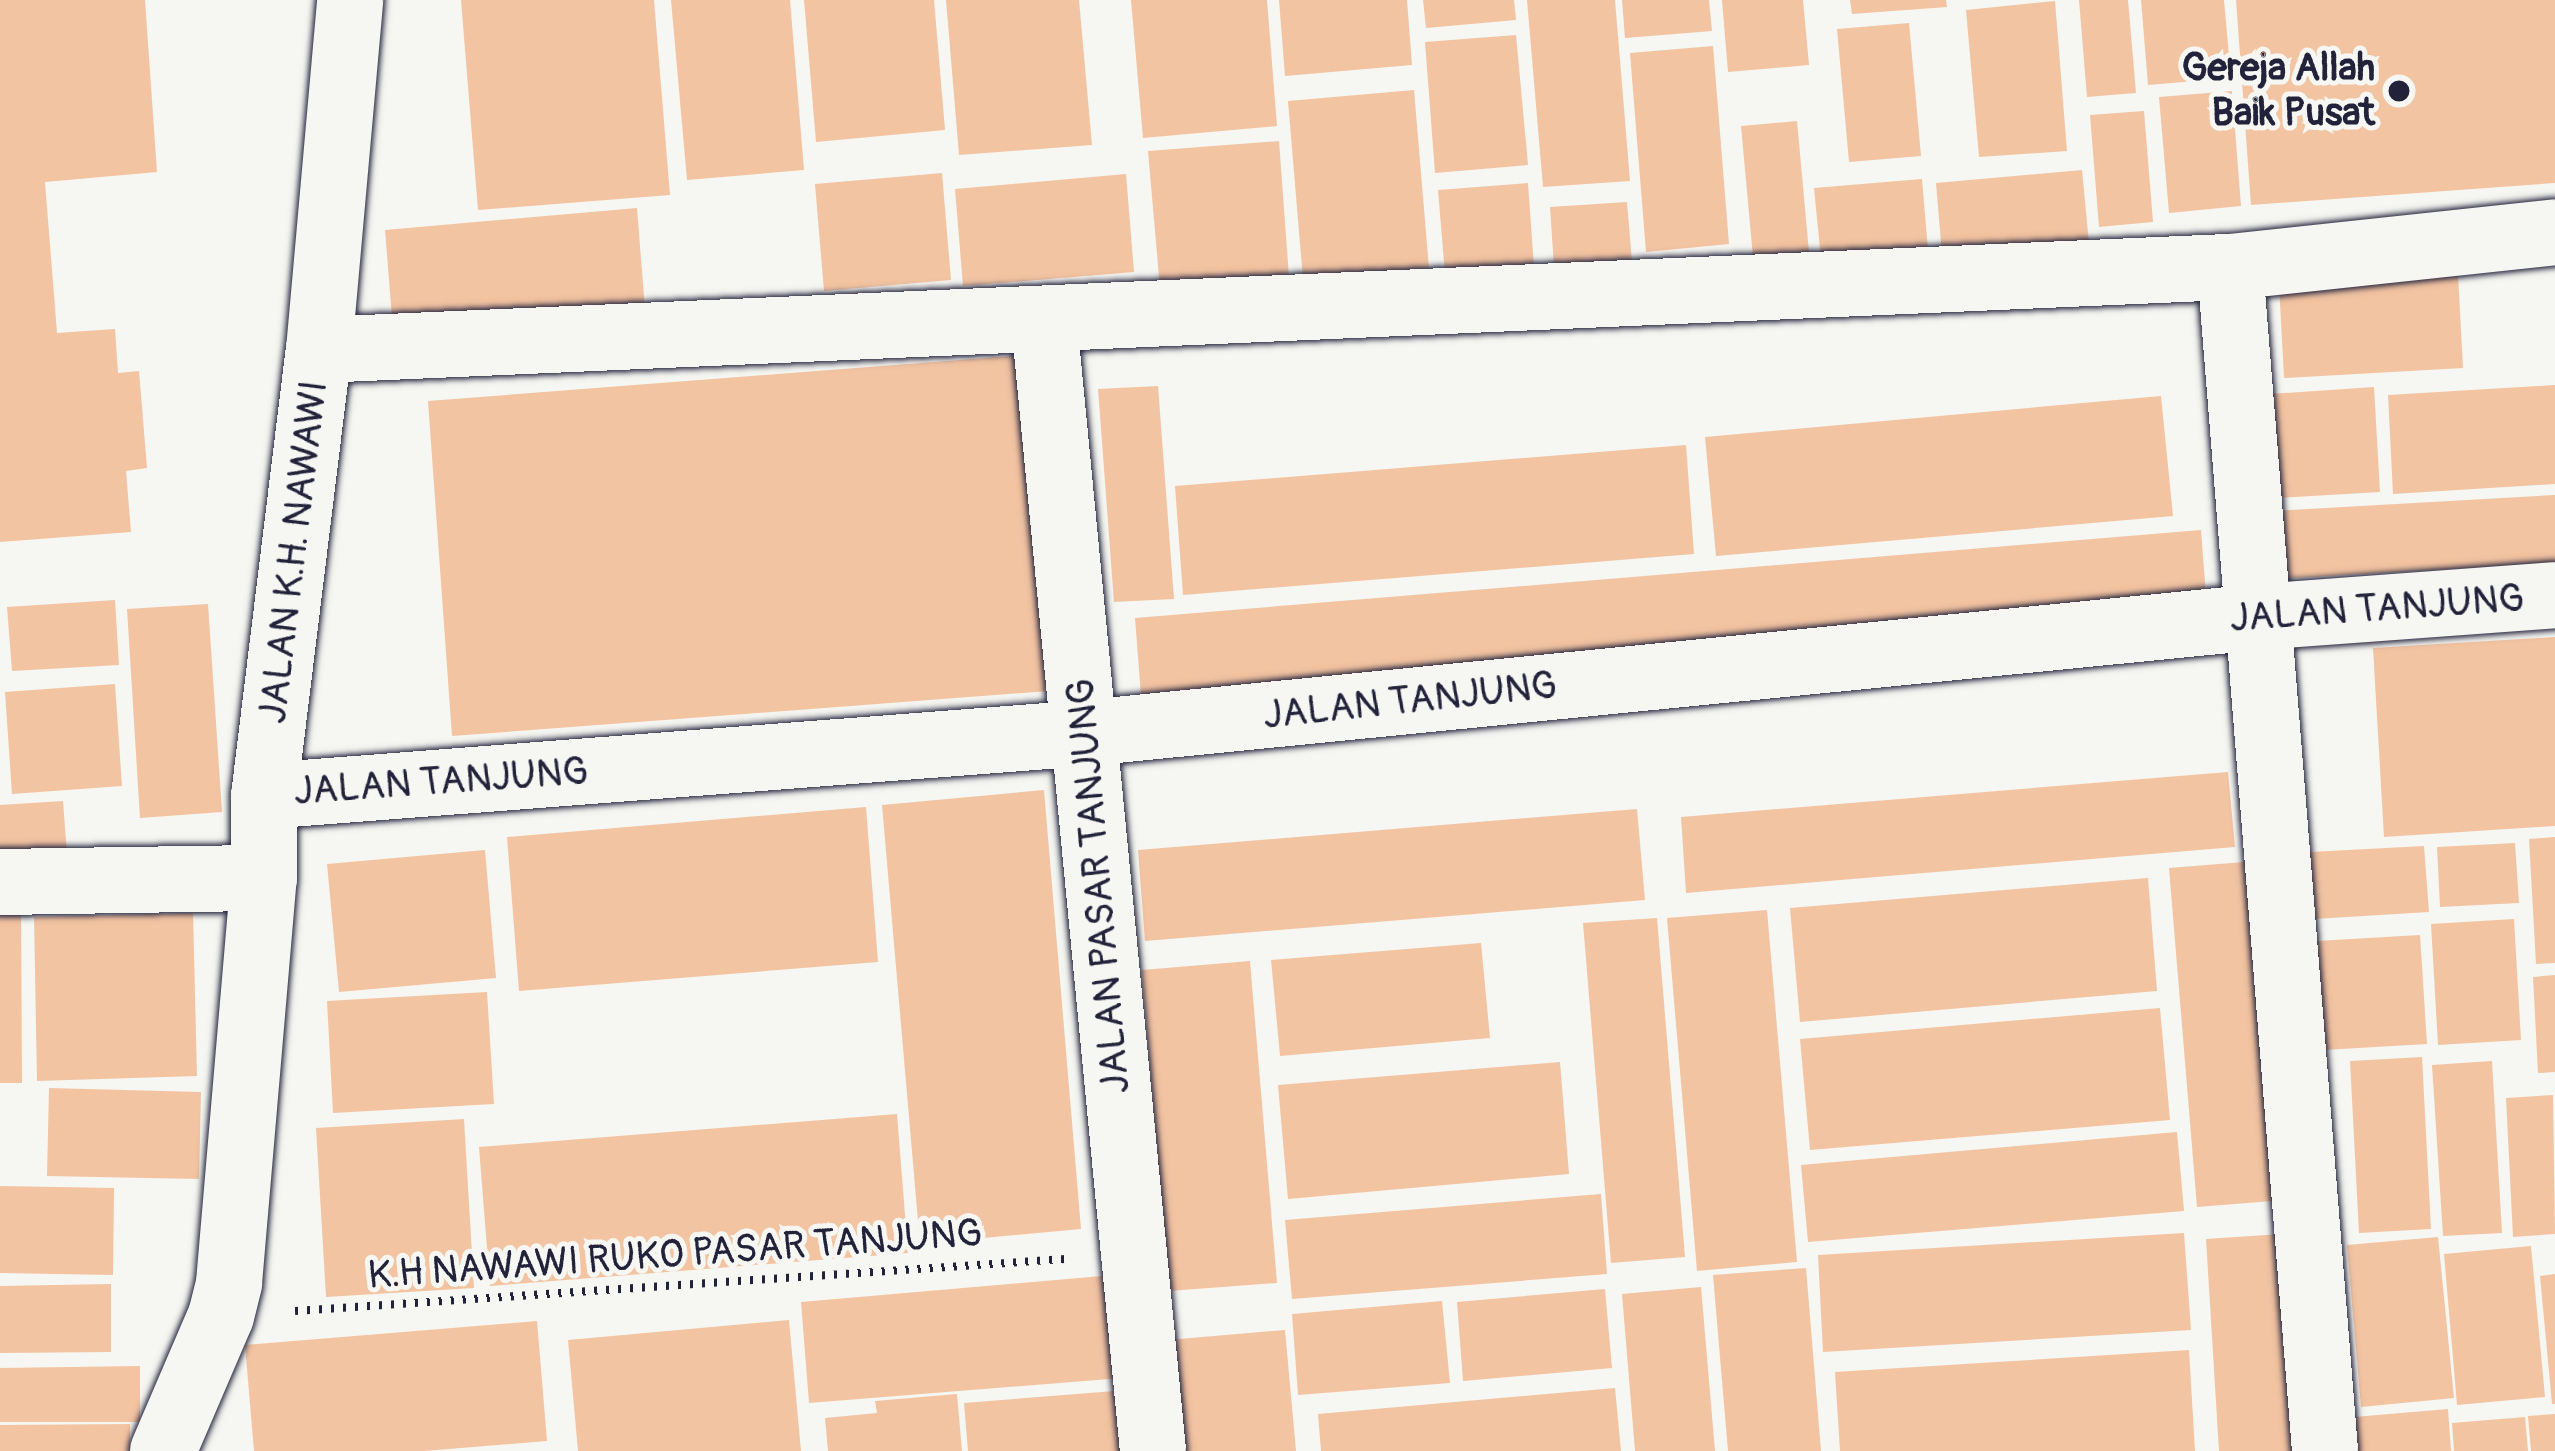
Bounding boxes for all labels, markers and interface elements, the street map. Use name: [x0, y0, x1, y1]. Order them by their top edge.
place label: Gereja Allah Baik Pusat: [2182, 46, 2375, 137]
marker: Gereja Allah Baik Pusat: [2386, 78, 2412, 104]
street label: JALAN K.H. NAWAWI: [250, 378, 338, 726]
street label: JALAN TANJUNG: [2228, 575, 2526, 643]
street label: JALAN TANJUNG: [1261, 662, 1559, 740]
street label: JALAN PASAR TANJUNG: [1058, 676, 1140, 1096]
street label: JALAN TANJUNG: [292, 748, 590, 816]
street label: K.H NAWAWI RUKO PASAR TANJUNG: [366, 1210, 984, 1300]

